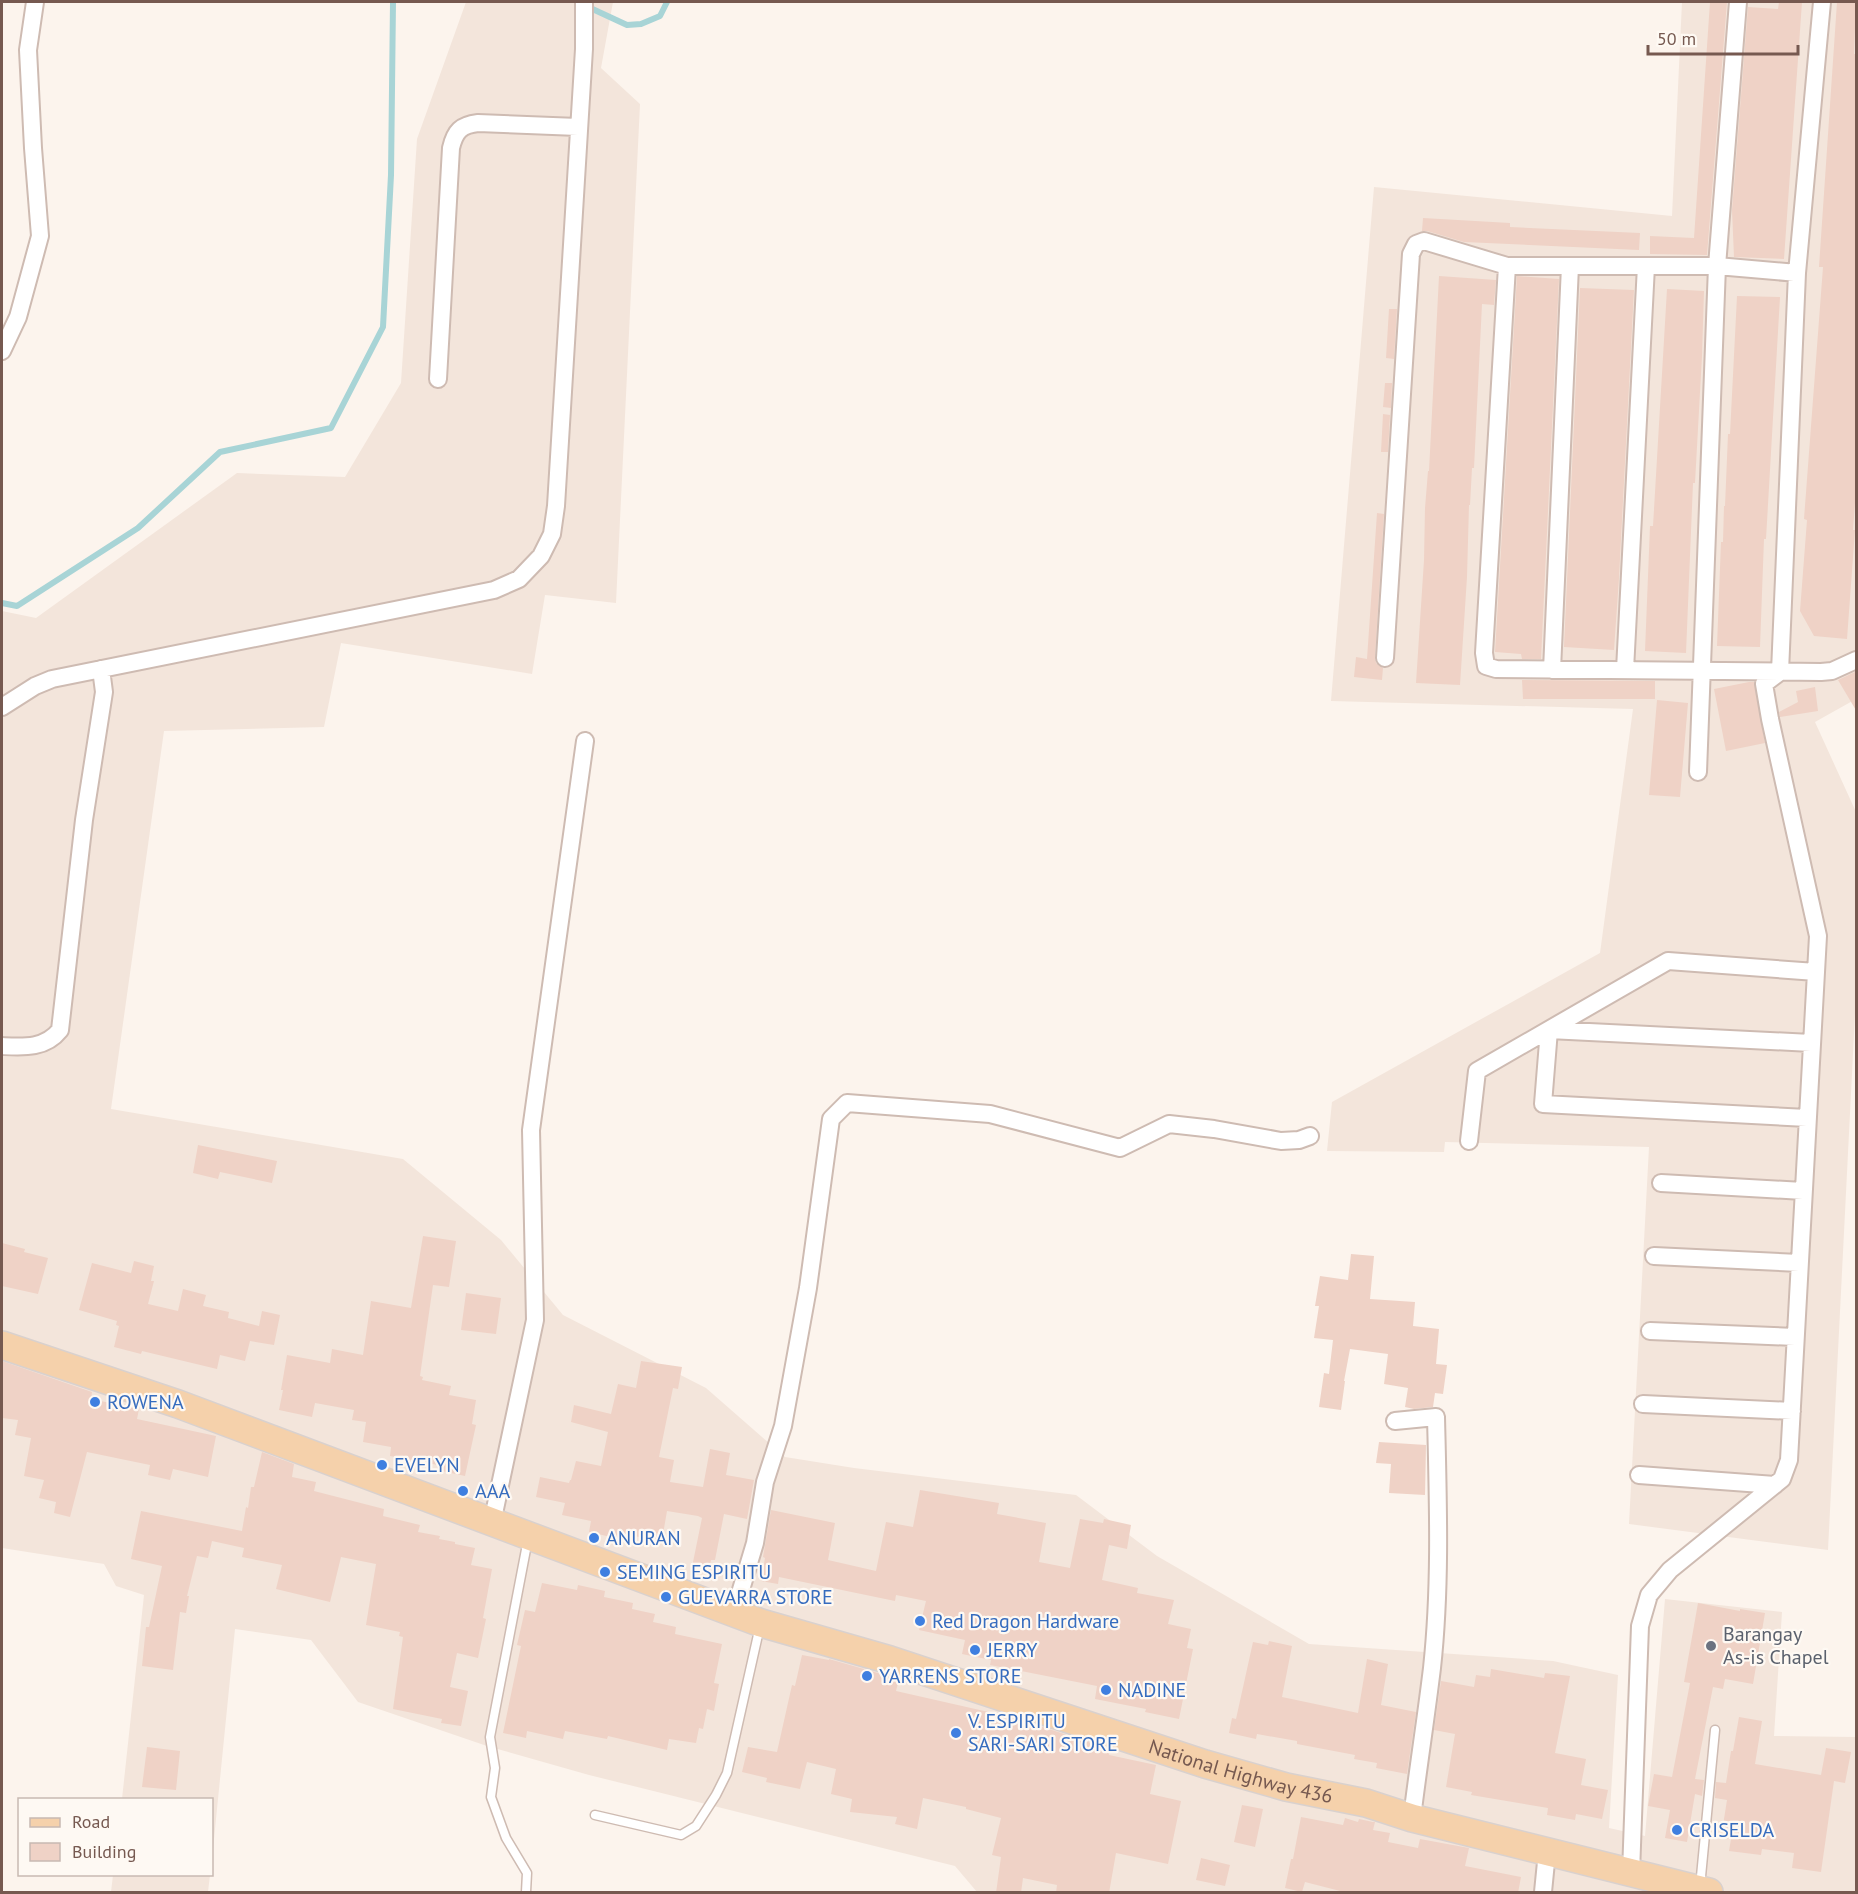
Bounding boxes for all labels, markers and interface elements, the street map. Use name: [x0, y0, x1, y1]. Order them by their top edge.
scale bar: [1648, 18, 1798, 56]
text: 50 m: [1657, 27, 1696, 50]
place label: ROWENA: [107, 1389, 184, 1415]
marker: ROWENA: [88, 1395, 102, 1409]
place label: EVELYN: [394, 1452, 460, 1478]
marker: EVELYN: [375, 1458, 389, 1472]
place label: AAA: [475, 1478, 510, 1504]
marker: AAA: [456, 1484, 470, 1498]
place label: ANURAN: [606, 1525, 681, 1551]
marker: ANURAN: [587, 1531, 601, 1545]
place label: SEMING ESPIRITU: [617, 1559, 771, 1585]
marker: SEMING ESPIRITU: [598, 1565, 612, 1579]
place label: GUEVARRA STORE: [678, 1584, 833, 1610]
marker: GUEVARRA STORE: [659, 1590, 673, 1604]
place label: Red Dragon Hardware: [932, 1608, 1119, 1634]
marker: Red Dragon Hardware: [913, 1614, 927, 1628]
place label: Barangay As-is Chapel: [1723, 1621, 1829, 1670]
place label: JERRY: [986, 1637, 1038, 1663]
marker: Barangay As-is Chapel: [1704, 1639, 1718, 1653]
marker: JERRY: [968, 1643, 982, 1657]
place label: YARRENS STORE: [879, 1663, 1022, 1689]
marker: YARRENS STORE: [860, 1669, 874, 1683]
place label: NADINE: [1118, 1677, 1186, 1703]
marker: NADINE: [1099, 1683, 1113, 1697]
place label: V. ESPIRITU SARI-SARI STORE: [967, 1708, 1118, 1757]
marker: V. ESPIRITU SARI-SARI STORE: [949, 1726, 963, 1740]
street label: National Highway 436: [1145, 1733, 1335, 1809]
legend: [18, 1798, 213, 1876]
text: Road: [72, 1810, 110, 1833]
place label: CRISELDA: [1689, 1817, 1774, 1843]
marker: CRISELDA: [1670, 1823, 1684, 1837]
text: Building: [72, 1840, 136, 1863]

